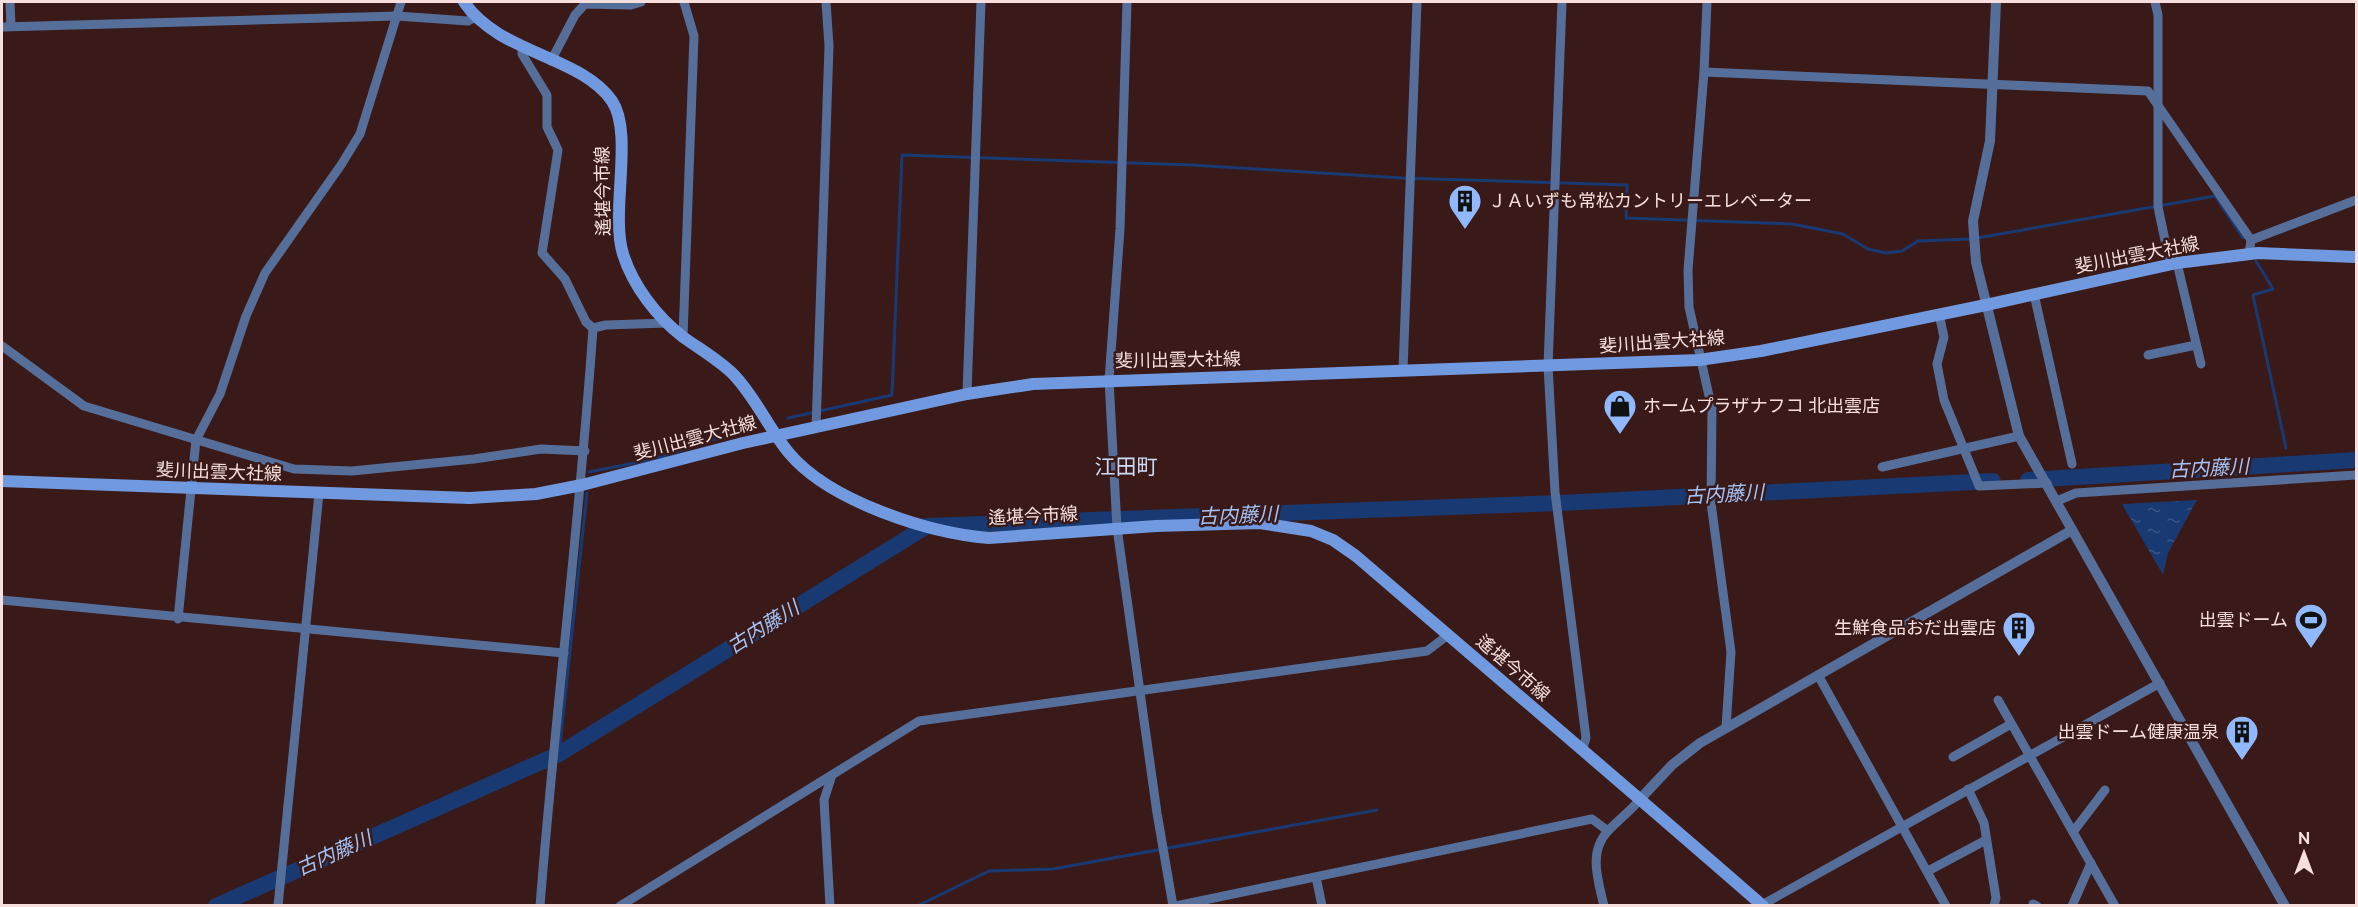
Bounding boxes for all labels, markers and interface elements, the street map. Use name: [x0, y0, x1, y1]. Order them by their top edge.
street label: 遙堪今市線: [591, 146, 614, 236]
building icon: ＪＡいずも常松カントリーエレベーター: [1447, 183, 1483, 230]
place label: ＪＡいずも常松カントリーエレベーター: [1488, 190, 1812, 211]
street label: 斐川出雲大社線: [2073, 232, 2201, 277]
street label: 斐川出雲大社線: [1598, 327, 1726, 356]
street label: 斐川出雲大社線: [1115, 348, 1241, 371]
shop icon: ホームプラザナフコ 北出雲店: [1602, 388, 1638, 435]
place label: ホームプラザナフコ 北出雲店: [1643, 395, 1880, 416]
street label: 斐川出雲大社線: [631, 411, 758, 464]
district label: 江田町: [1095, 454, 1158, 479]
water label: 古内藤川: [2168, 454, 2252, 482]
street label: 斐川出雲大社線: [156, 459, 282, 484]
water label: 古内藤川: [1683, 480, 1767, 508]
water label: 古内藤川: [1198, 502, 1280, 528]
street label: 遙堪今市線: [987, 503, 1078, 528]
water label: 古内藤川: [723, 595, 805, 658]
sports icon: 出雲ドーム: [2293, 602, 2329, 649]
place label: 出雲ドーム: [2199, 609, 2288, 630]
building icon: 生鮮食品おだ出雲店: [2001, 610, 2037, 657]
place label: 生鮮食品おだ出雲店: [1834, 617, 1996, 638]
street label: 遙堪今市線: [1472, 630, 1554, 705]
building icon: 出雲ドーム健康温泉: [2224, 714, 2260, 761]
place label: 出雲ドーム健康温泉: [2058, 721, 2219, 742]
north arrow: [2274, 823, 2334, 883]
water label: 古内藤川: [293, 825, 377, 880]
text: N: [2298, 829, 2310, 848]

